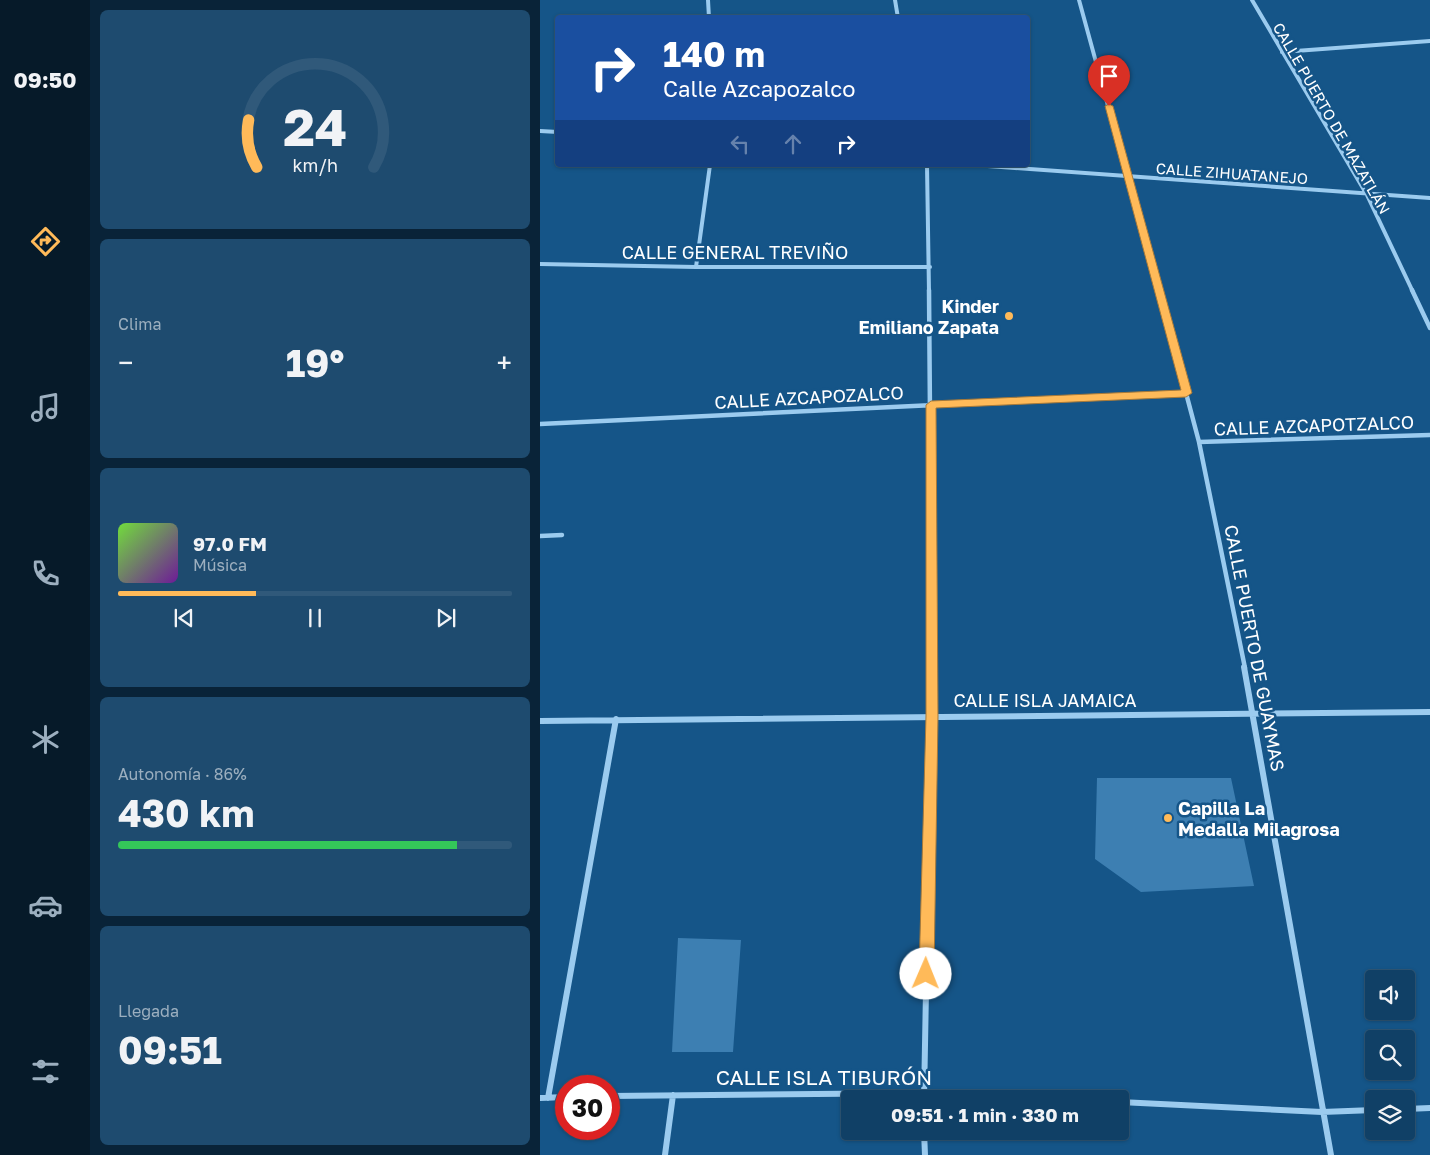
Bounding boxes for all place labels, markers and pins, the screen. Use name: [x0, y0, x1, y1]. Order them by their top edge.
pin: [1088, 55, 1130, 106]
place label: Kinder Emiliano Zapata: [859, 295, 999, 338]
marker: Kinder Emiliano Zapata: [1003, 310, 1015, 322]
place label: Capilla La Medalla Milagrosa: [1178, 797, 1340, 840]
marker: Capilla La Medalla Milagrosa: [1162, 812, 1174, 824]

